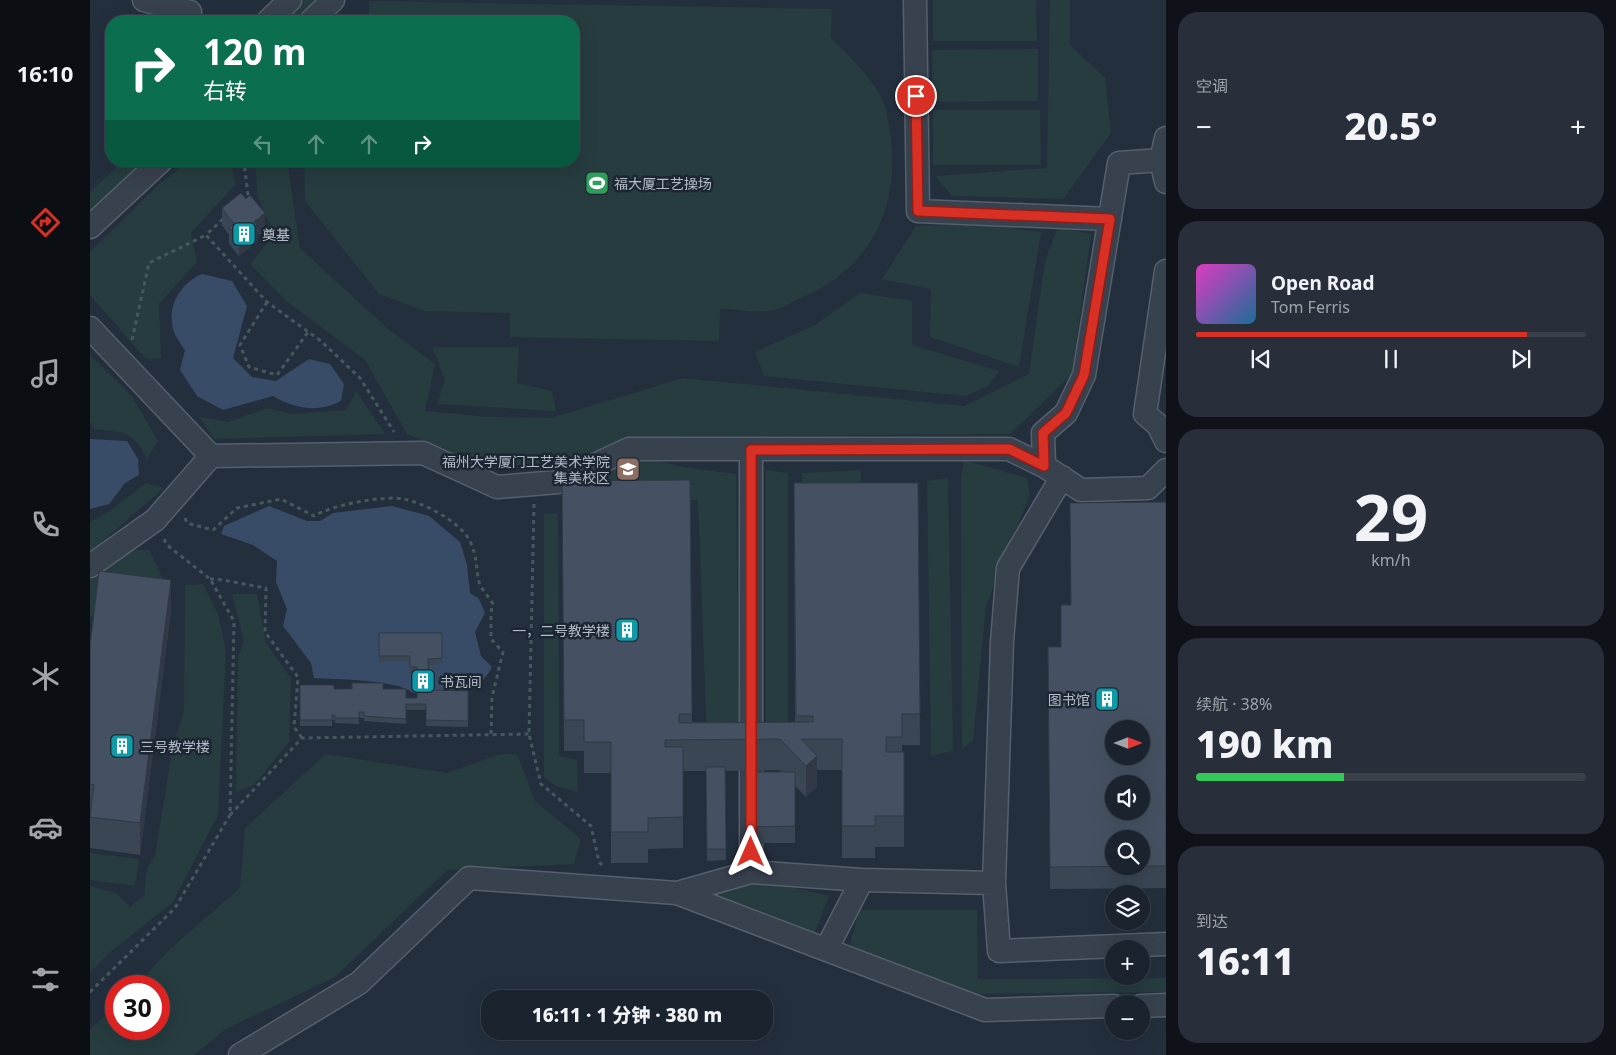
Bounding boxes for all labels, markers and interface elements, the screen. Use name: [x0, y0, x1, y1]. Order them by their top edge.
text: 120 m: [203, 28, 306, 75]
icon: right: [120, 35, 185, 100]
text: 16:10: [17, 58, 73, 88]
text: 右转: [203, 75, 247, 105]
pin: [895, 75, 937, 117]
text: 空调: [1196, 75, 1228, 97]
icon: arrive: [902, 82, 930, 110]
text: 20.5°: [1345, 99, 1437, 151]
text: −: [1196, 107, 1212, 145]
text: +: [1570, 107, 1586, 145]
icon: left: [249, 130, 277, 158]
icon: ahead: [302, 130, 330, 158]
icon: ahead: [355, 130, 383, 158]
icon: right: [408, 130, 436, 158]
sports icon: 福大厦工艺操场: [584, 170, 610, 196]
place label: 福大厦工艺操场: [614, 174, 712, 193]
icon: directions: [28, 205, 63, 240]
building icon: 奠基: [231, 221, 257, 247]
place label: 奠基: [262, 225, 290, 244]
text: Open Road: [1271, 270, 1374, 296]
text: Tom Ferris: [1271, 296, 1350, 318]
icon: previous: [1247, 345, 1275, 373]
icon: pause: [1377, 345, 1405, 373]
icon: next: [1507, 345, 1535, 373]
icon: music: [28, 356, 63, 391]
place label: 福州大学厦门工艺美术学院 集美校区: [442, 452, 610, 487]
school or university icon: 福州大学厦门工艺美术学院 集美校区: [615, 456, 641, 482]
text: 29: [1354, 472, 1428, 560]
icon: phone: [28, 507, 63, 542]
text: km/h: [1371, 549, 1411, 571]
building icon: 一，二号教学楼: [614, 617, 640, 643]
place label: 一，二号教学楼: [512, 621, 610, 640]
icon: climate: [28, 659, 63, 694]
building icon: 书瓦间: [410, 668, 436, 694]
place label: 书瓦间: [440, 672, 482, 691]
building icon: 图书馆: [1094, 686, 1120, 712]
place label: 图书馆: [1048, 690, 1090, 709]
text: 续航 · 38%: [1196, 693, 1272, 715]
text: 190 km: [1196, 717, 1334, 769]
north arrow: [1105, 720, 1150, 765]
map controls: [1105, 720, 1150, 1040]
building icon: 三号教学楼: [109, 733, 135, 759]
place label: 三号教学楼: [140, 737, 210, 756]
button: sound: [1105, 775, 1150, 820]
icon: car: [28, 810, 63, 845]
position arrow: [724, 825, 776, 877]
button: search: [1105, 830, 1150, 875]
button: layers: [1105, 885, 1150, 930]
text: 到达: [1196, 910, 1228, 932]
text: 16:11: [1196, 934, 1295, 986]
button: +: [1105, 940, 1150, 985]
icon: filters: [28, 962, 63, 997]
speed limit sign: 30: [105, 975, 170, 1040]
button: −: [1105, 995, 1150, 1040]
text: 16:11 · 1 分钟 · 380 m: [532, 1002, 722, 1028]

